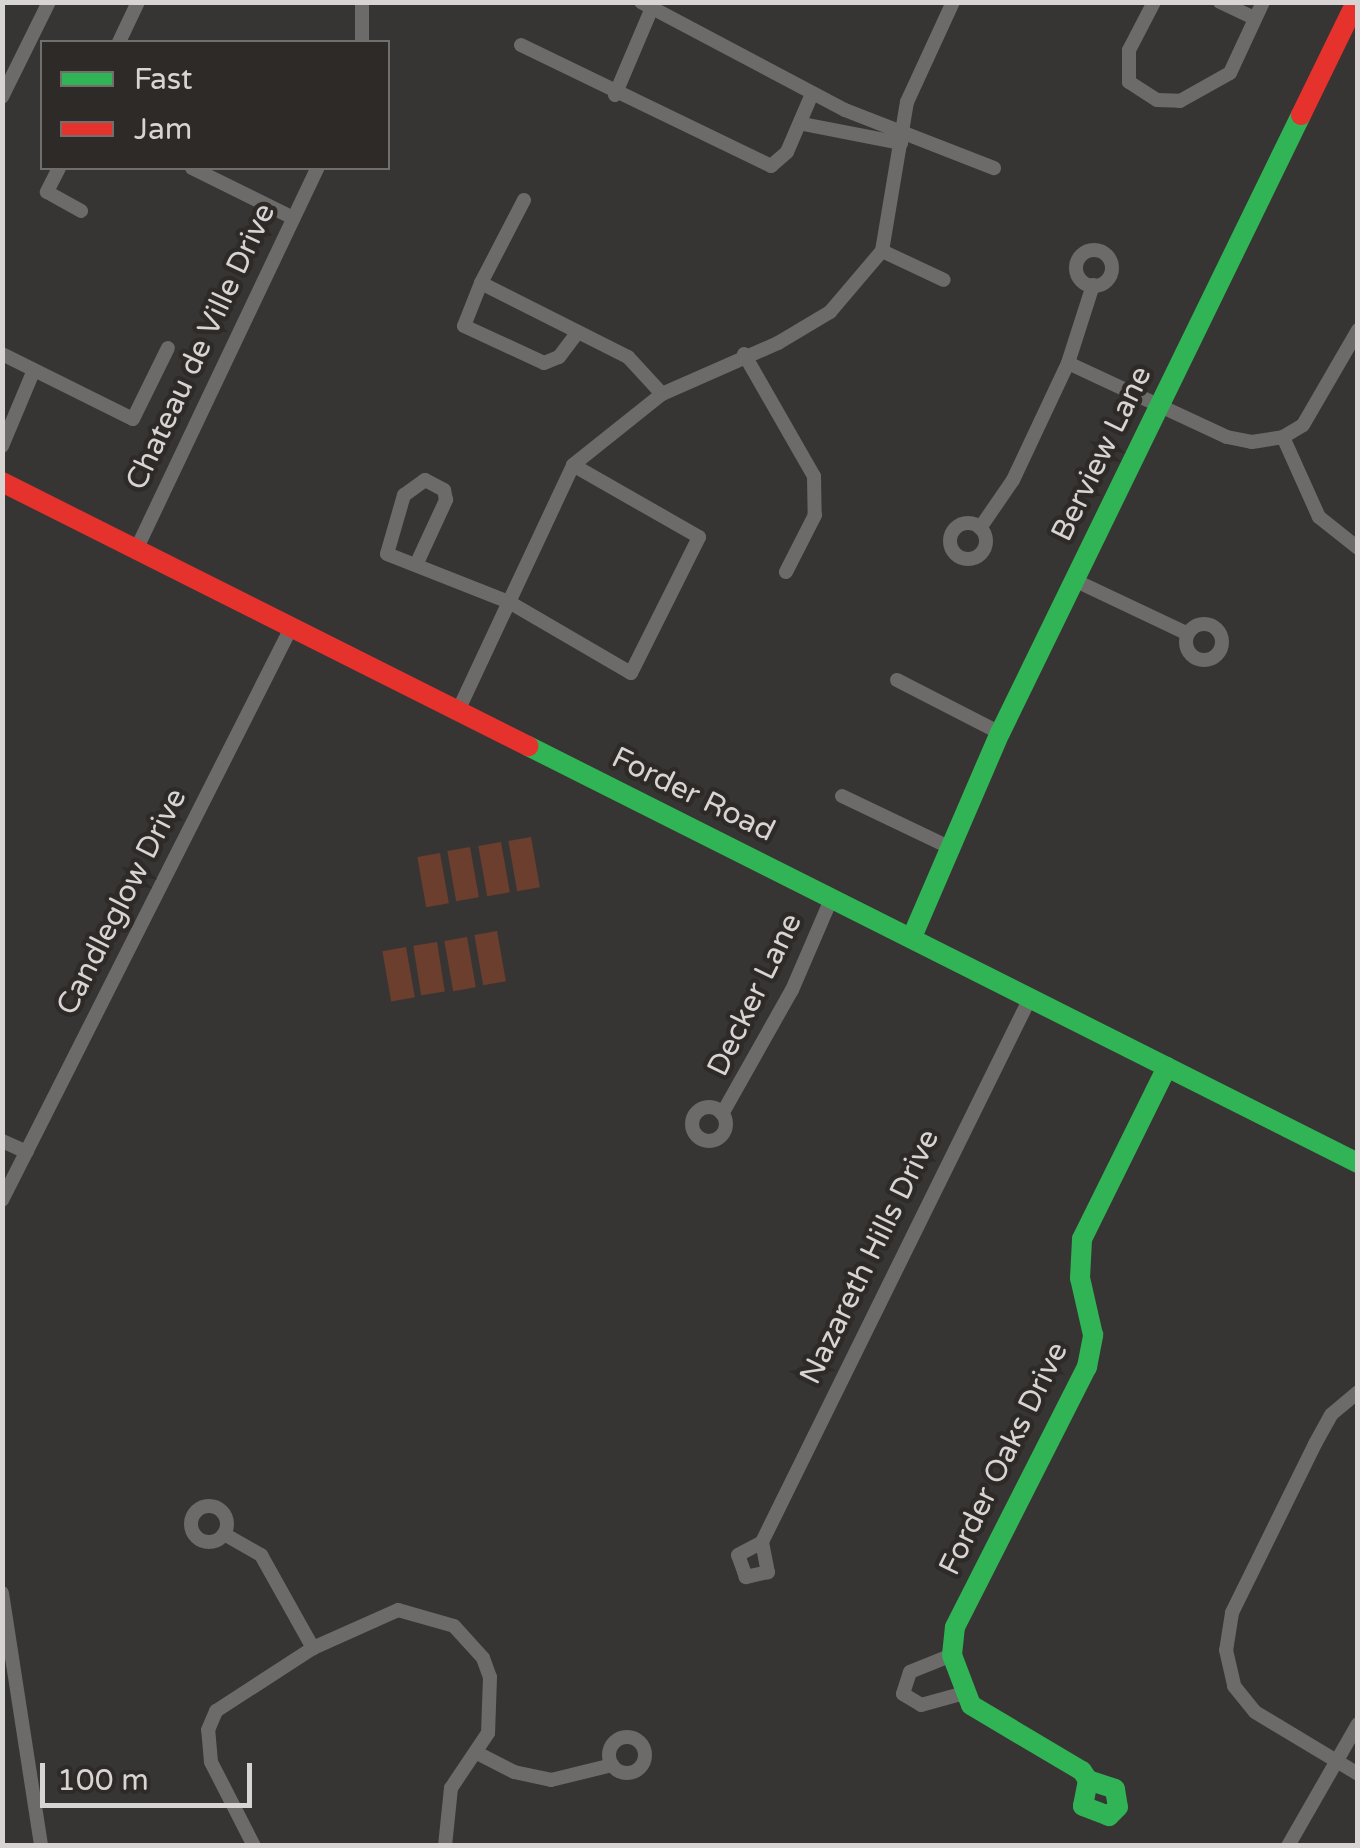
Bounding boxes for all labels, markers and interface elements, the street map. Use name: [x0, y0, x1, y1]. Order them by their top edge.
legend: [40, 40, 390, 170]
text: Fast: [134, 61, 193, 98]
text: Jam: [134, 111, 192, 148]
street label: Chateau de Ville Drive: [119, 198, 283, 496]
street label: Berview Lane: [1044, 361, 1160, 547]
street label: Forder Road: [606, 740, 780, 850]
street label: Candleglow Drive: [49, 783, 195, 1021]
street label: Decker Lane: [700, 908, 810, 1082]
street label: Nazareth Hills Drive: [793, 1124, 947, 1390]
street label: Forder Oaks Drive: [932, 1337, 1076, 1581]
scale bar: [45, 1743, 258, 1805]
text: 100 m: [57, 1762, 149, 1799]

